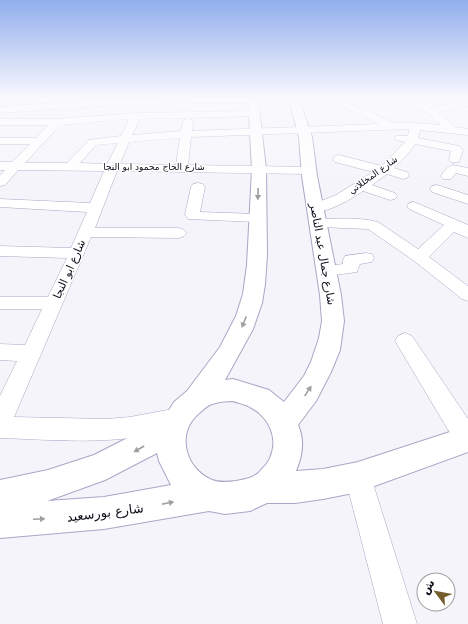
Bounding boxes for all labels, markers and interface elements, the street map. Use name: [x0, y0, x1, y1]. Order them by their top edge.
street label: شارع المخللاتي: [347, 154, 399, 196]
street label: شارع الحاج محمود ابو النجا: [103, 162, 205, 172]
one-way arrow: [255, 188, 261, 201]
street label: شارع جمال عبد الناصر: [307, 201, 338, 306]
street label: شارع ابو النجا: [51, 238, 88, 301]
one-way arrow: [241, 317, 247, 328]
one-way arrow: [304, 386, 312, 397]
one-way arrow: [133, 445, 145, 452]
street label: شارع بورسعيد: [66, 500, 145, 526]
one-way arrow: [162, 500, 174, 506]
one-way arrow: [33, 516, 46, 522]
north arrow: [416, 572, 456, 612]
text: ش: [418, 577, 437, 597]

